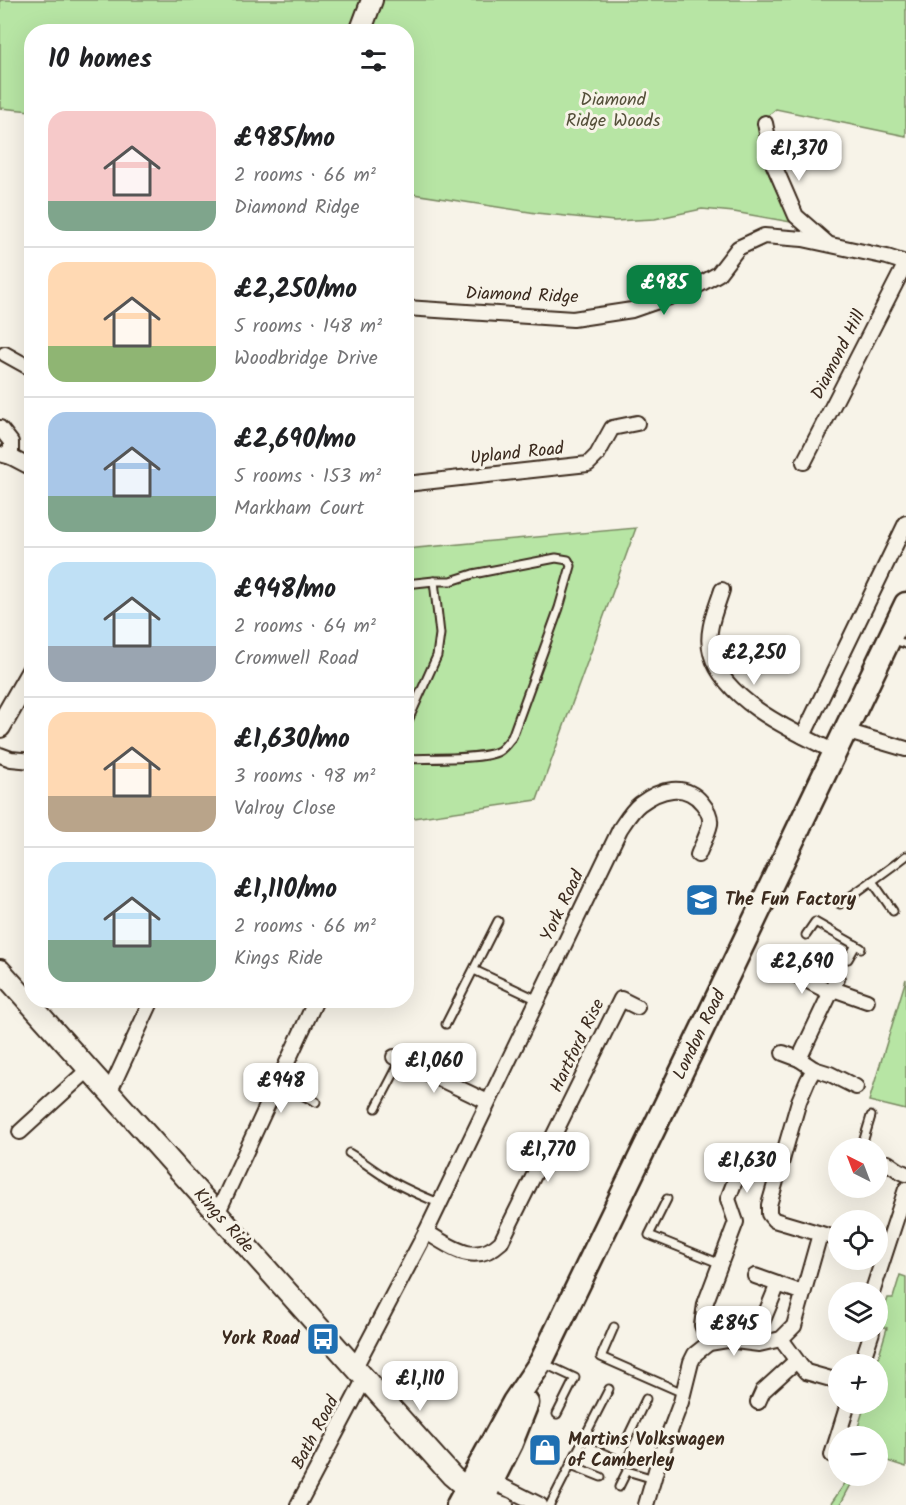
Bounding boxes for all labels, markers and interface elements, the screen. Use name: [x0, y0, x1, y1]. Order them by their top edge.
text: 10 homes: [48, 39, 152, 81]
icon: filters: [357, 44, 390, 77]
park label: Diamond Ridge Woods: [566, 86, 661, 136]
text: £985/mo: [234, 118, 335, 160]
pin: £1,370: [750, 131, 848, 182]
text: £1,370: [771, 134, 827, 166]
icon: home: [96, 135, 168, 207]
text: 2 rooms · 66 m²: [234, 160, 376, 192]
text: Diamond Ridge: [234, 192, 360, 224]
pin: £985: [628, 265, 700, 316]
text: £985: [641, 268, 687, 300]
text: £2,250/mo: [234, 269, 357, 311]
street label: Diamond Ridge: [465, 280, 579, 312]
icon: home: [96, 286, 168, 358]
street label: Diamond Hill: [804, 304, 874, 405]
text: 5 rooms · 148 m²: [234, 311, 382, 343]
text: Woodbridge Drive: [234, 343, 378, 375]
text: £2,690/mo: [234, 419, 356, 461]
street label: Upland Road: [469, 435, 566, 473]
icon: home: [96, 436, 168, 508]
text: 5 rooms · 153 m²: [234, 461, 381, 493]
text: Markham Court: [234, 493, 364, 525]
text: £948/mo: [234, 569, 336, 611]
icon: home: [96, 586, 168, 658]
text: 2 rooms · 64 m²: [234, 611, 376, 643]
pin: £2,250: [705, 635, 803, 686]
text: £2,250: [722, 638, 786, 670]
text: Cromwell Road: [234, 643, 358, 675]
text: £1,630/mo: [234, 719, 350, 761]
icon: home: [96, 736, 168, 808]
text: 3 rooms · 98 m²: [234, 761, 375, 793]
text: Valroy Close: [234, 793, 335, 825]
street label: York Road: [533, 864, 593, 947]
text: £1,110/mo: [234, 869, 337, 911]
school or university icon: The Fun Factory: [684, 882, 720, 918]
icon: home: [96, 886, 168, 958]
place label: The Fun Factory: [725, 886, 857, 915]
text: 2 rooms · 66 m²: [234, 911, 376, 943]
text: Kings Ride: [234, 943, 323, 975]
pin: £2,690: [753, 944, 851, 995]
text: £2,690: [771, 947, 833, 979]
street label: London Road: [666, 984, 735, 1085]
street label: Hartford Rise: [543, 994, 613, 1098]
pin: £1,060: [385, 1043, 483, 1094]
text: £1,060: [405, 1046, 463, 1078]
pin: £948: [245, 1063, 317, 1114]
text: £948: [257, 1066, 305, 1098]
pin: £1,770: [499, 1132, 597, 1183]
text: £1,770: [520, 1135, 576, 1167]
north arrow: [828, 1138, 888, 1198]
map controls: [828, 1138, 888, 1486]
pin: £1,630: [698, 1143, 796, 1194]
text: £1,630: [718, 1146, 776, 1178]
street label: Kings Ride: [186, 1182, 260, 1260]
button: locate: [828, 1210, 888, 1270]
button: layers: [828, 1282, 888, 1342]
pin: £845: [698, 1306, 770, 1357]
text: £845: [710, 1309, 758, 1341]
bus stop icon: York Road: [305, 1321, 341, 1357]
place label: York Road: [221, 1325, 300, 1354]
button: +: [828, 1354, 888, 1414]
pin: £1,110: [371, 1361, 469, 1412]
text: £1,110: [396, 1364, 444, 1396]
street label: Bath Road: [284, 1390, 348, 1475]
place label: Martins Volkswagen of Camberley: [568, 1426, 725, 1476]
button: −: [828, 1426, 888, 1486]
shop icon: Martins Volkswagen of Camberley: [527, 1432, 563, 1468]

